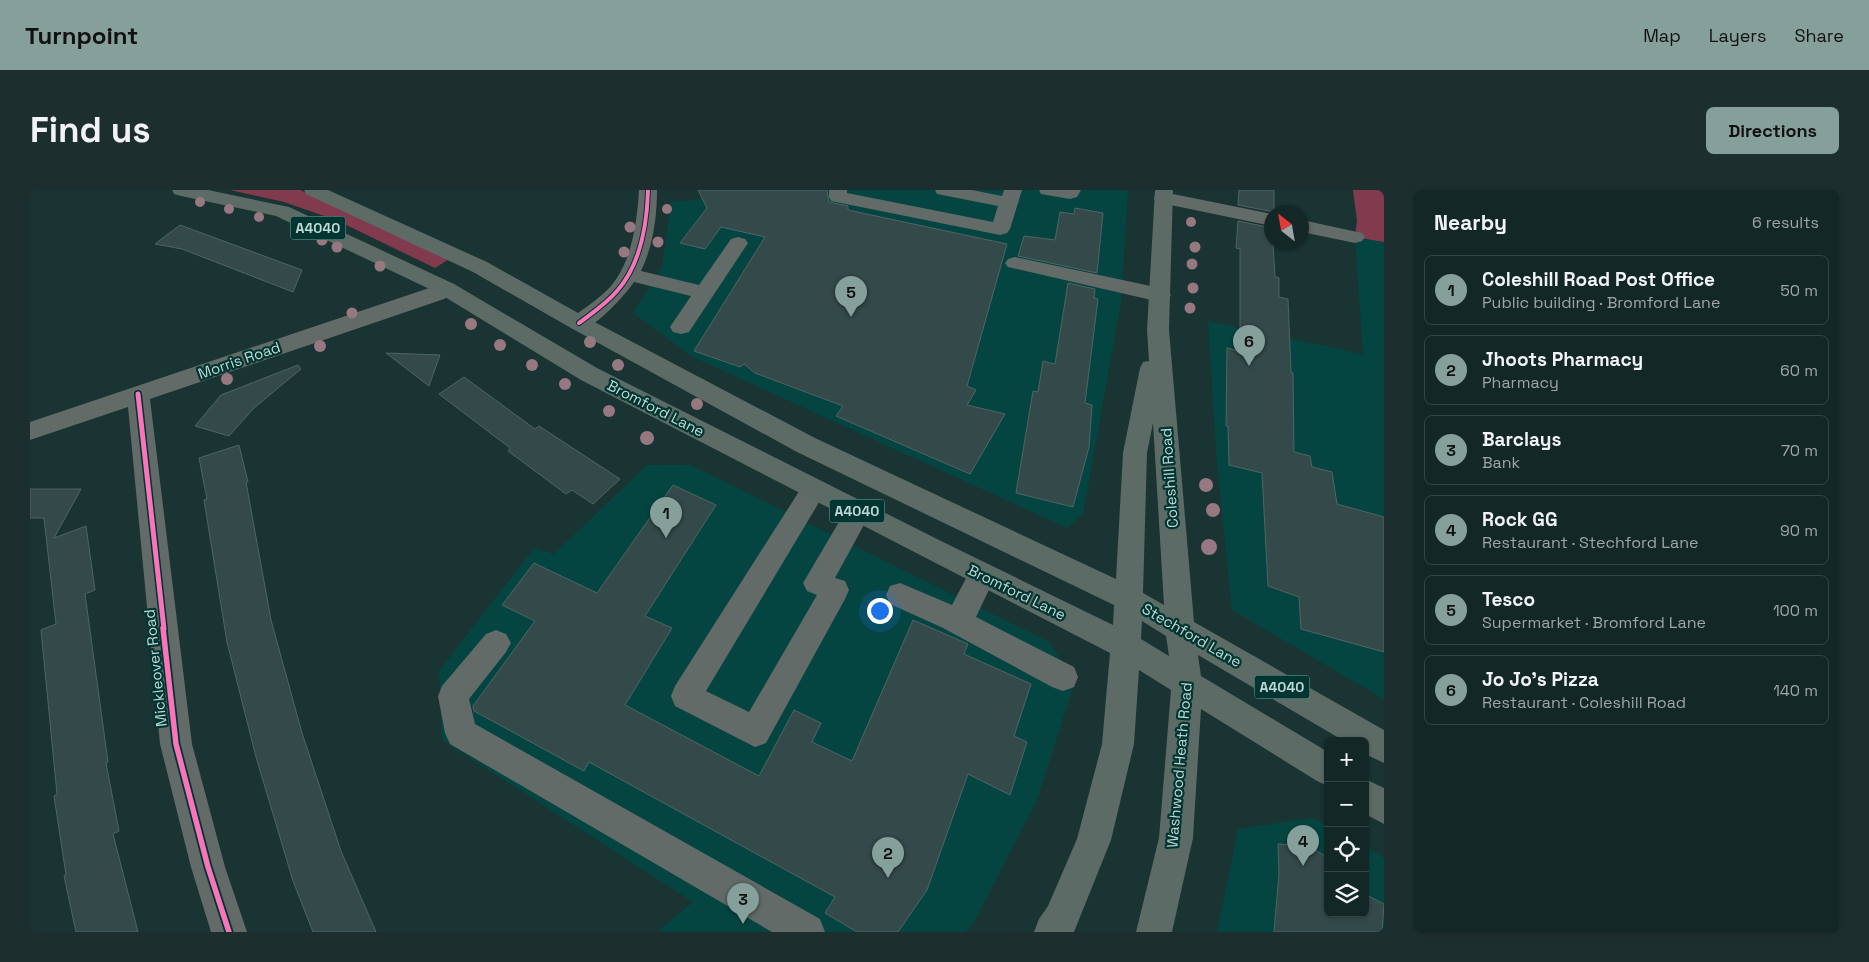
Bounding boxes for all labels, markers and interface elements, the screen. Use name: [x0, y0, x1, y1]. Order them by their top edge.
text: Turnpoint: [25, 20, 138, 51]
text: Map: [1643, 24, 1681, 47]
text: Layers: [1709, 24, 1766, 47]
text: Share: [1794, 24, 1844, 47]
button: Directions: [1706, 107, 1839, 154]
text: Find us: [30, 108, 151, 152]
north arrow: [1264, 205, 1309, 250]
text: Nearby: [1434, 209, 1507, 236]
text: 6 results: [1752, 212, 1819, 233]
road number: A4040: [290, 216, 346, 239]
text: Coleshill Road Post Office: [1482, 267, 1715, 292]
pin: 5: [835, 276, 867, 317]
text: 1: [1447, 280, 1455, 301]
text: 50 m: [1780, 280, 1818, 301]
text: Public building · Bromford Lane: [1482, 292, 1720, 313]
pin: 6: [1233, 325, 1265, 366]
street label: Morris Road: [195, 337, 283, 383]
text: Jhoots Pharmacy: [1482, 347, 1643, 372]
text: 2: [1446, 360, 1456, 381]
text: 60 m: [1780, 360, 1818, 381]
text: Pharmacy: [1482, 372, 1559, 393]
street label: Bromford Lane: [604, 375, 708, 441]
street label: Coleshill Road: [1156, 427, 1182, 529]
text: Barclays: [1482, 427, 1561, 452]
text: 3: [1446, 440, 1456, 461]
text: 70 m: [1781, 440, 1818, 461]
text: Bank: [1482, 452, 1520, 473]
pin: 1: [650, 497, 682, 538]
road number: A4040: [830, 500, 884, 522]
text: Rock GG: [1482, 507, 1557, 532]
text: 4: [1446, 520, 1456, 541]
text: 90 m: [1780, 520, 1818, 541]
text: Restaurant · Stechford Lane: [1482, 532, 1699, 553]
street label: Bromford Lane: [965, 560, 1069, 624]
text: Tesco: [1482, 587, 1535, 612]
your location: [867, 598, 893, 624]
street label: Stechford Lane: [1139, 599, 1245, 671]
text: 5: [1446, 600, 1456, 621]
text: 100 m: [1773, 600, 1818, 621]
street label: Mickleover Road: [139, 608, 171, 728]
text: Supermarket · Bromford Lane: [1482, 612, 1706, 633]
text: Jo Jo's Pizza: [1482, 667, 1599, 692]
road number: A4040: [1254, 676, 1310, 698]
text: 6: [1446, 680, 1456, 701]
text: 140 m: [1773, 680, 1818, 701]
street label: Washwood Heath Road: [1162, 681, 1196, 849]
text: Restaurant · Coleshill Road: [1482, 692, 1686, 713]
map controls: [1324, 737, 1369, 917]
button: +: [1324, 737, 1369, 782]
button: −: [1324, 782, 1369, 827]
pin: 4: [1287, 825, 1319, 866]
button: locate: [1324, 827, 1369, 872]
pin: 2: [872, 837, 904, 878]
button: layers: [1324, 872, 1369, 917]
pin: 3: [727, 883, 759, 924]

